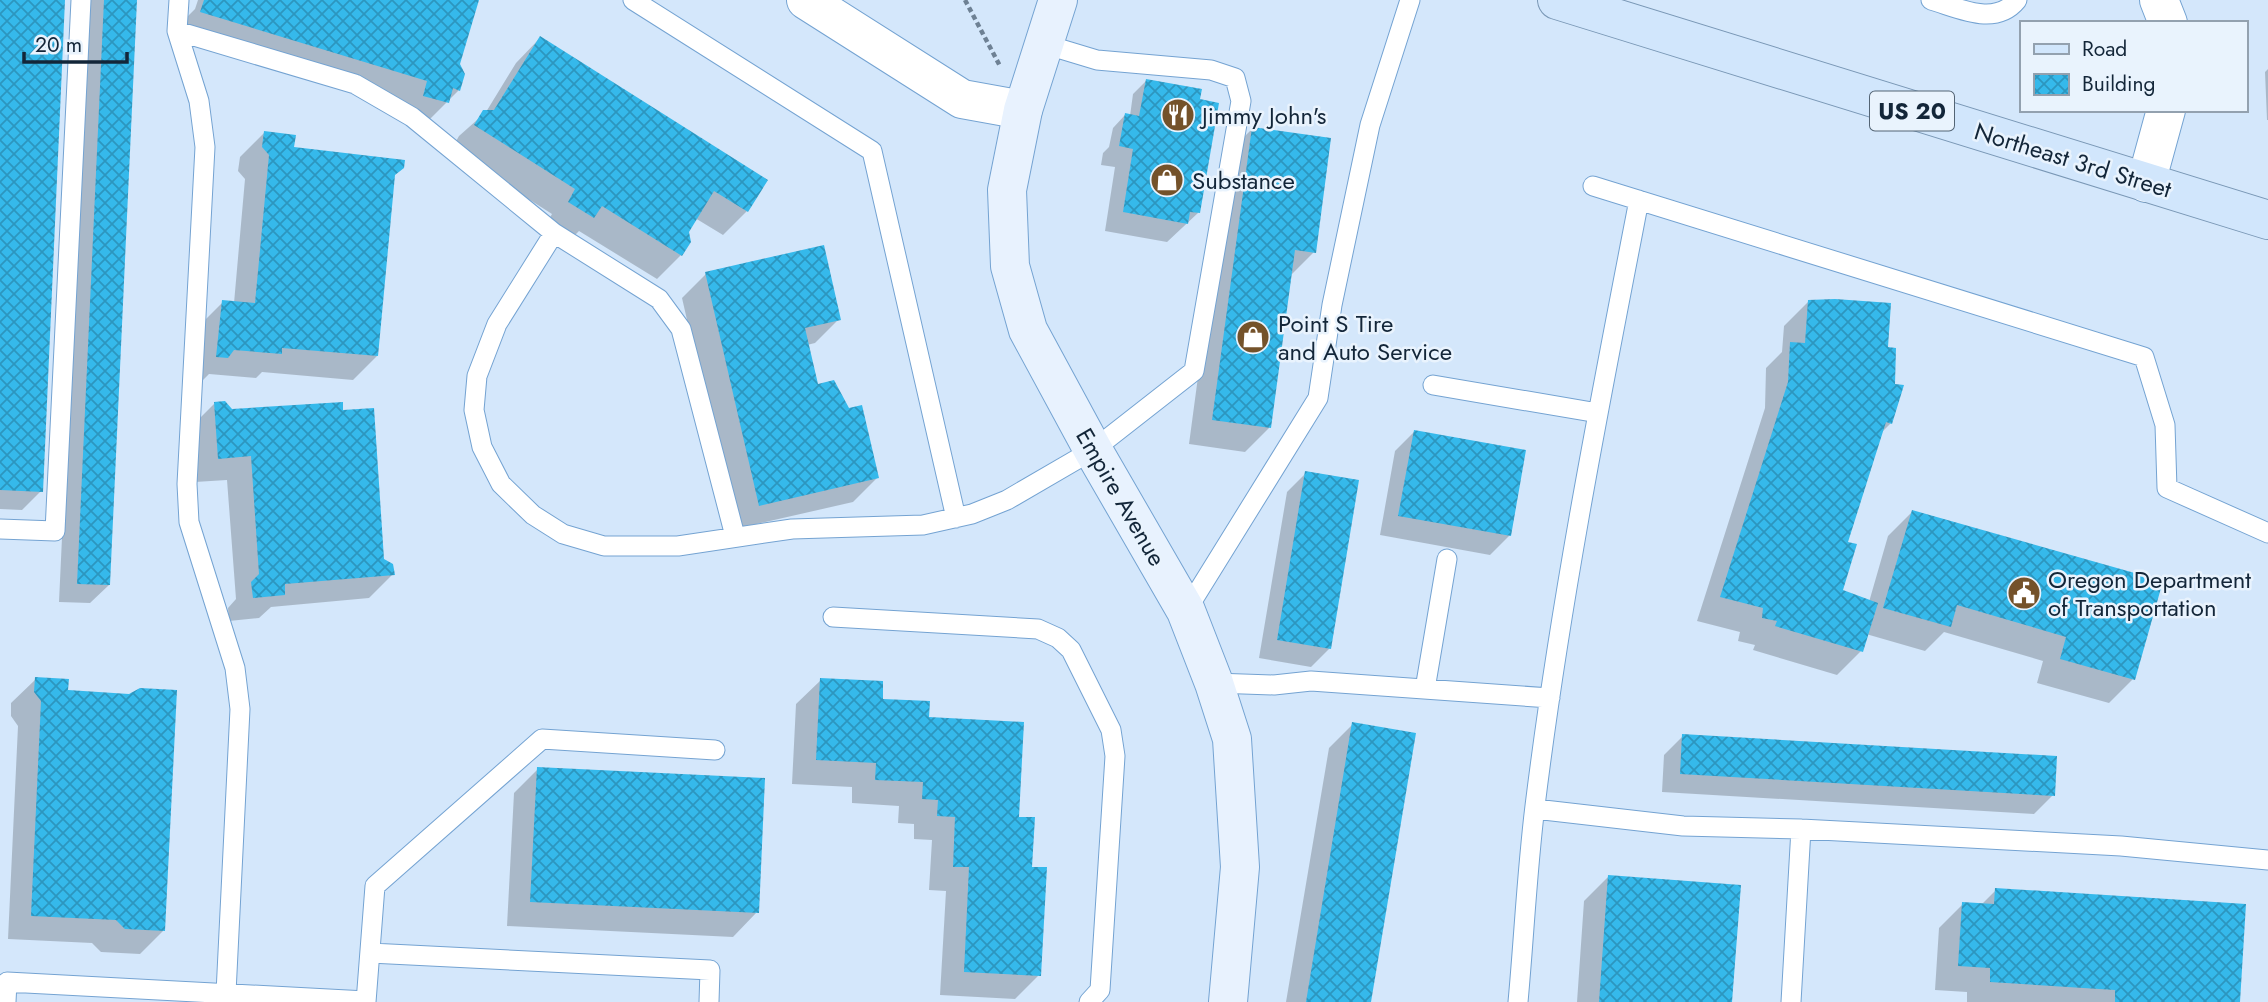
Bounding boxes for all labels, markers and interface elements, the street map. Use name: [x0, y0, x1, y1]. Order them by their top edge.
scale bar: [24, 21, 128, 65]
legend: [2020, 21, 2247, 112]
text: 20 m: [35, 30, 82, 60]
text: Road: [2082, 34, 2127, 64]
text: Building: [2082, 69, 2155, 99]
road number: US 20: [1870, 92, 1954, 130]
restaurant icon: Jimmy John's: [1159, 96, 1197, 134]
place label: Jimmy John's: [1199, 98, 1327, 133]
street label: Northeast 3rd Street: [1970, 113, 2176, 207]
shop icon: Substance: [1148, 161, 1186, 199]
place label: Substance: [1192, 163, 1295, 198]
place label: Point S Tire and Auto Service: [1278, 306, 1452, 369]
shop icon: Point S Tire and Auto Service: [1234, 318, 1272, 356]
street label: Empire Avenue: [1067, 422, 1175, 572]
place label: Oregon Department of Transportation: [2048, 562, 2251, 625]
public building icon: Oregon Department of Transportation: [2005, 574, 2043, 612]

